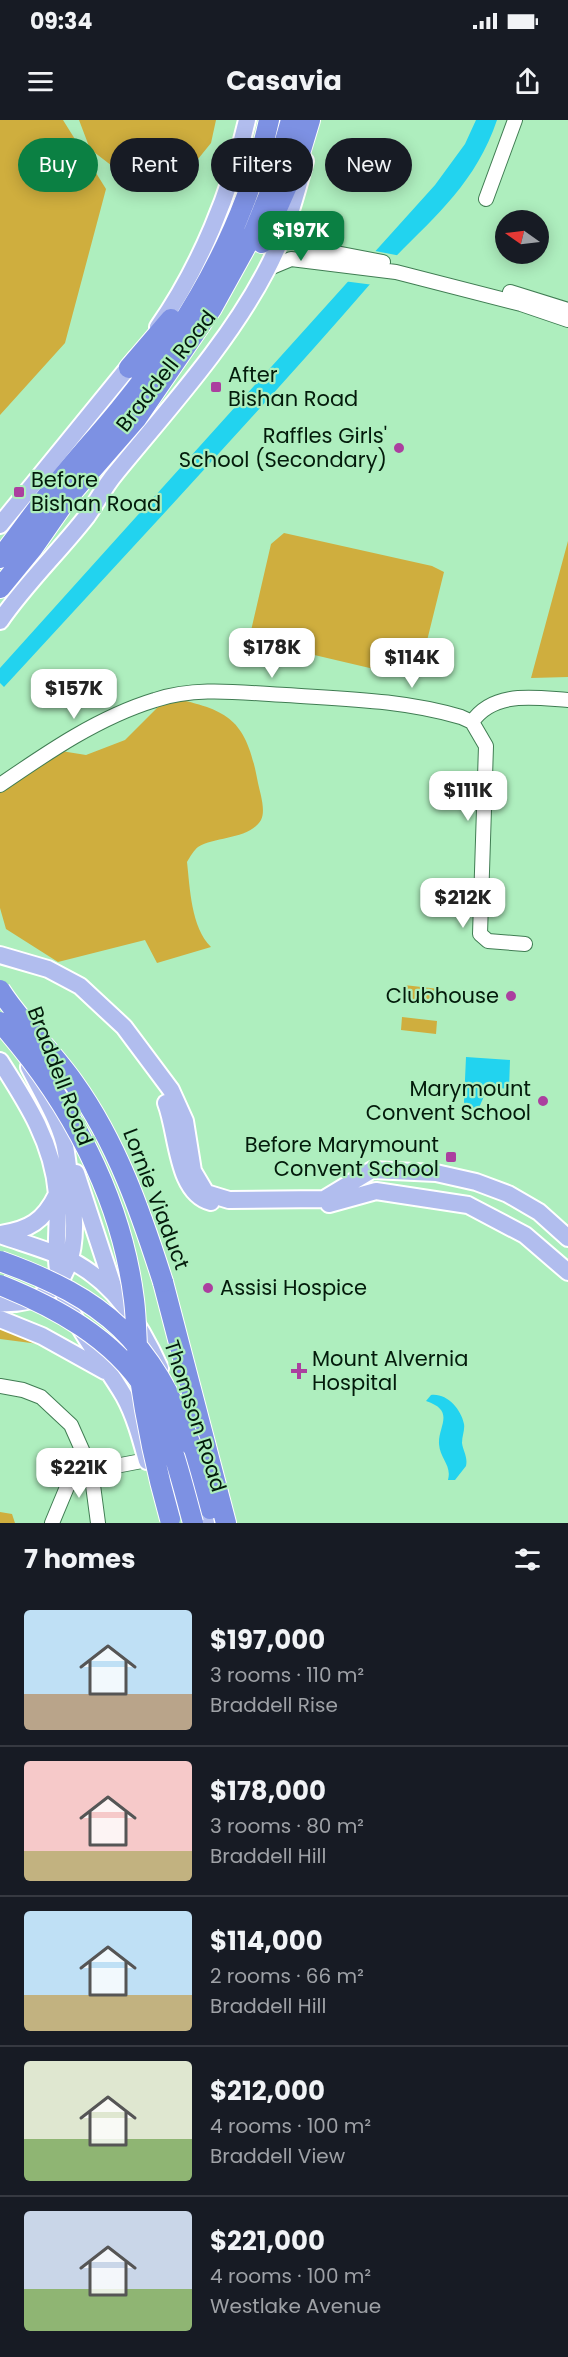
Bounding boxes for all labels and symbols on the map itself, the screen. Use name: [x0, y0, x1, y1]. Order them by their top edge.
north arrow: [495, 210, 549, 264]
pin: $197K: [259, 211, 343, 262]
street label: Braddell Road: [109, 304, 222, 437]
place label: After Bishan Road: [228, 360, 358, 413]
marker: After Bishan Road: [209, 380, 223, 394]
place label: Raffles Girls' School (Secondary): [179, 421, 387, 474]
marker: Raffles Girls' School (Secondary): [392, 441, 406, 455]
place label: Before Bishan Road: [31, 465, 161, 518]
marker: Before Bishan Road: [12, 485, 26, 499]
pin: $178K: [230, 628, 314, 679]
pin: $114K: [370, 638, 454, 689]
pin: $157K: [32, 669, 116, 720]
pin: $111K: [426, 771, 510, 822]
pin: $212K: [421, 878, 505, 929]
place label: Clubhouse: [386, 981, 499, 1010]
marker: Clubhouse: [504, 989, 518, 1003]
street label: Braddell Road: [21, 1002, 100, 1150]
place label: Marymount Convent School: [366, 1074, 531, 1127]
marker: Marymount Convent School: [536, 1094, 550, 1108]
street label: Lornie Viaduct: [116, 1124, 197, 1274]
place label: Before Marymount Convent School: [245, 1130, 439, 1183]
marker: Before Marymount Convent School: [444, 1150, 458, 1164]
place label: Assisi Hospice: [220, 1273, 367, 1302]
marker: Assisi Hospice: [201, 1281, 215, 1295]
street label: Thomson Road: [157, 1336, 234, 1495]
place label: Mount Alvernia Hospital: [312, 1344, 468, 1397]
marker: Mount Alvernia Hospital: [290, 1362, 308, 1380]
pin: $221K: [37, 1448, 121, 1499]

